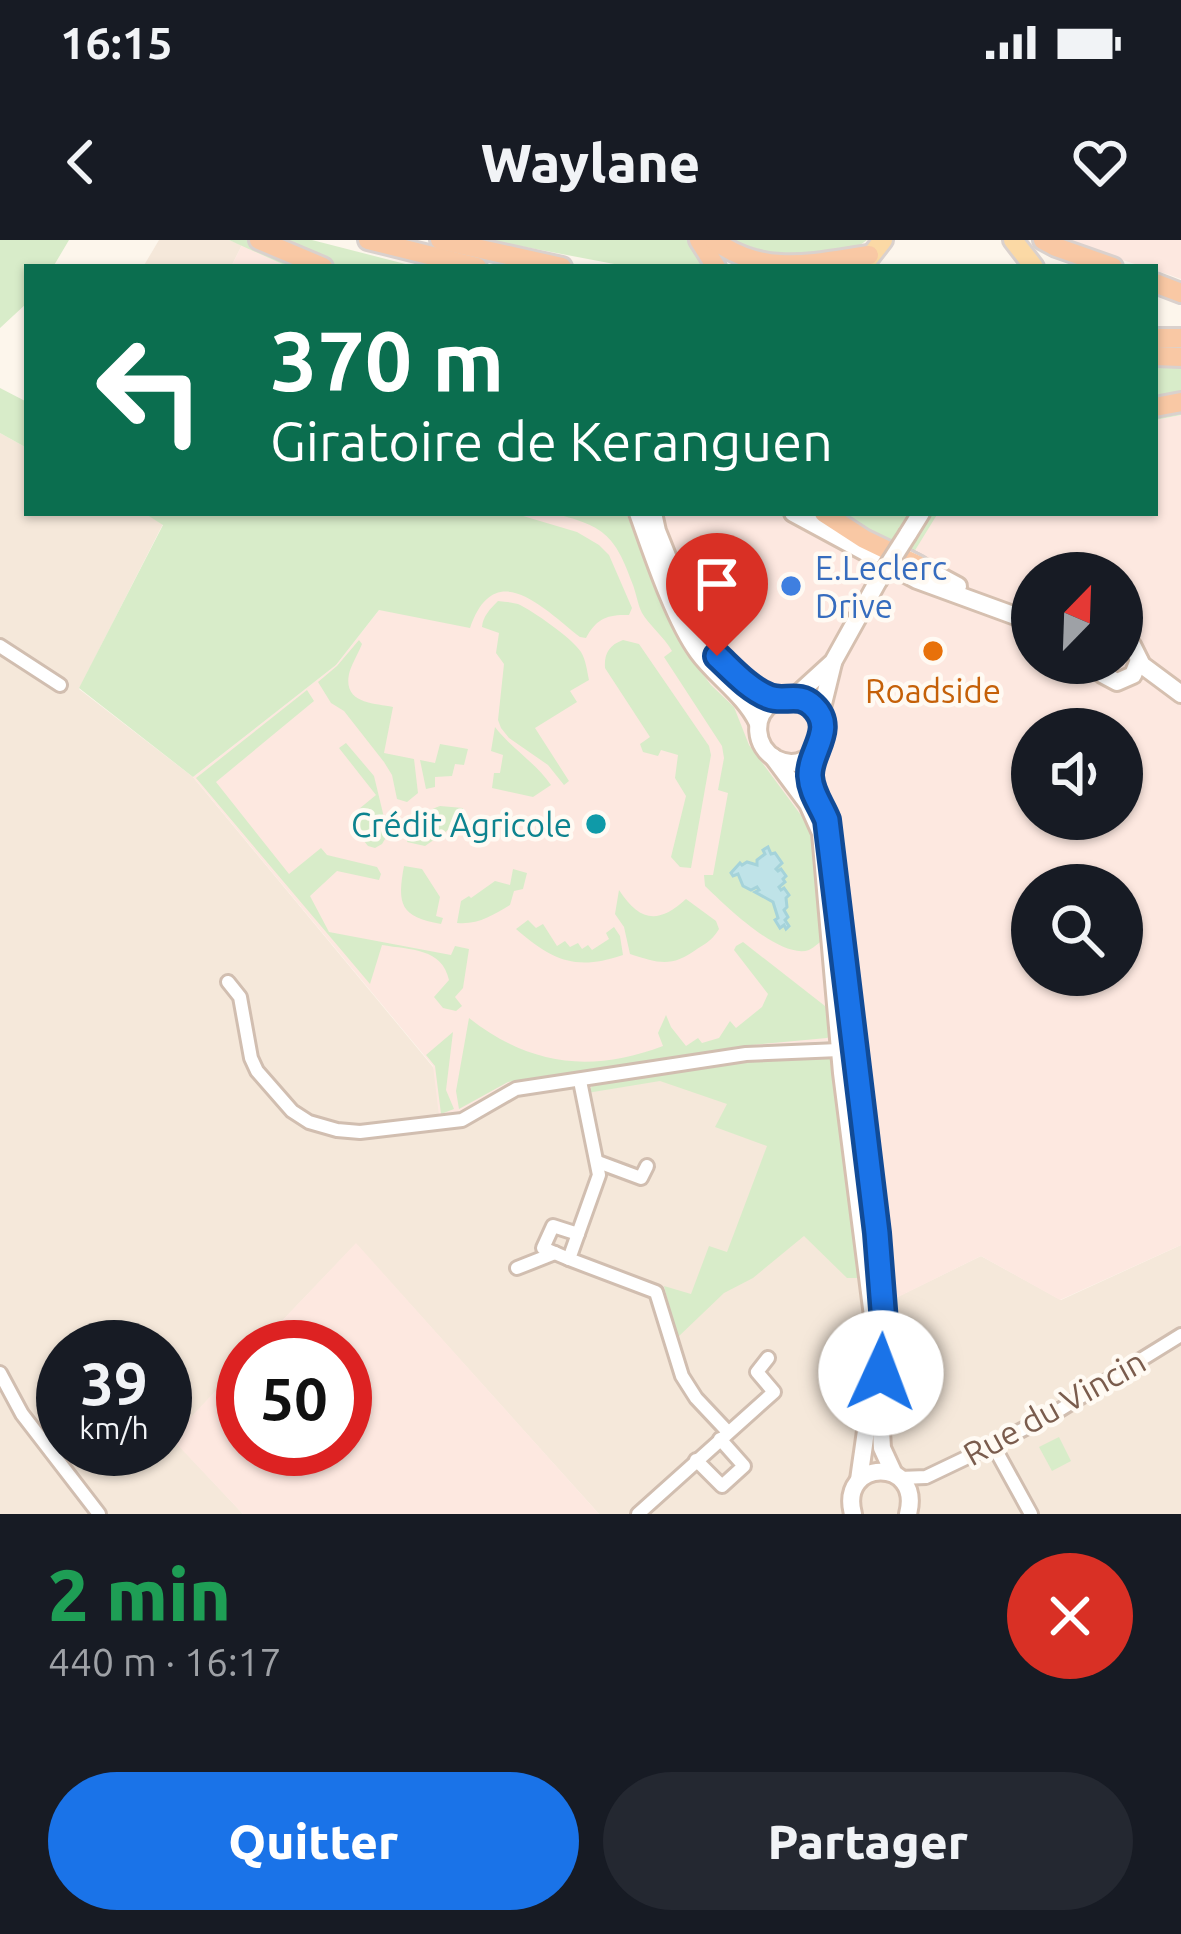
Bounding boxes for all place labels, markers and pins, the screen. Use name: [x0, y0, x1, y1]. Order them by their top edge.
pin: [666, 533, 768, 656]
place label: E.Leclerc Drive: [815, 549, 947, 624]
marker: E.Leclerc Drive: [778, 573, 804, 599]
marker: Roadside: [920, 638, 946, 664]
place label: Roadside: [865, 672, 1001, 709]
place label: Crédit Agricole: [351, 806, 572, 843]
marker: Crédit Agricole: [583, 811, 609, 837]

